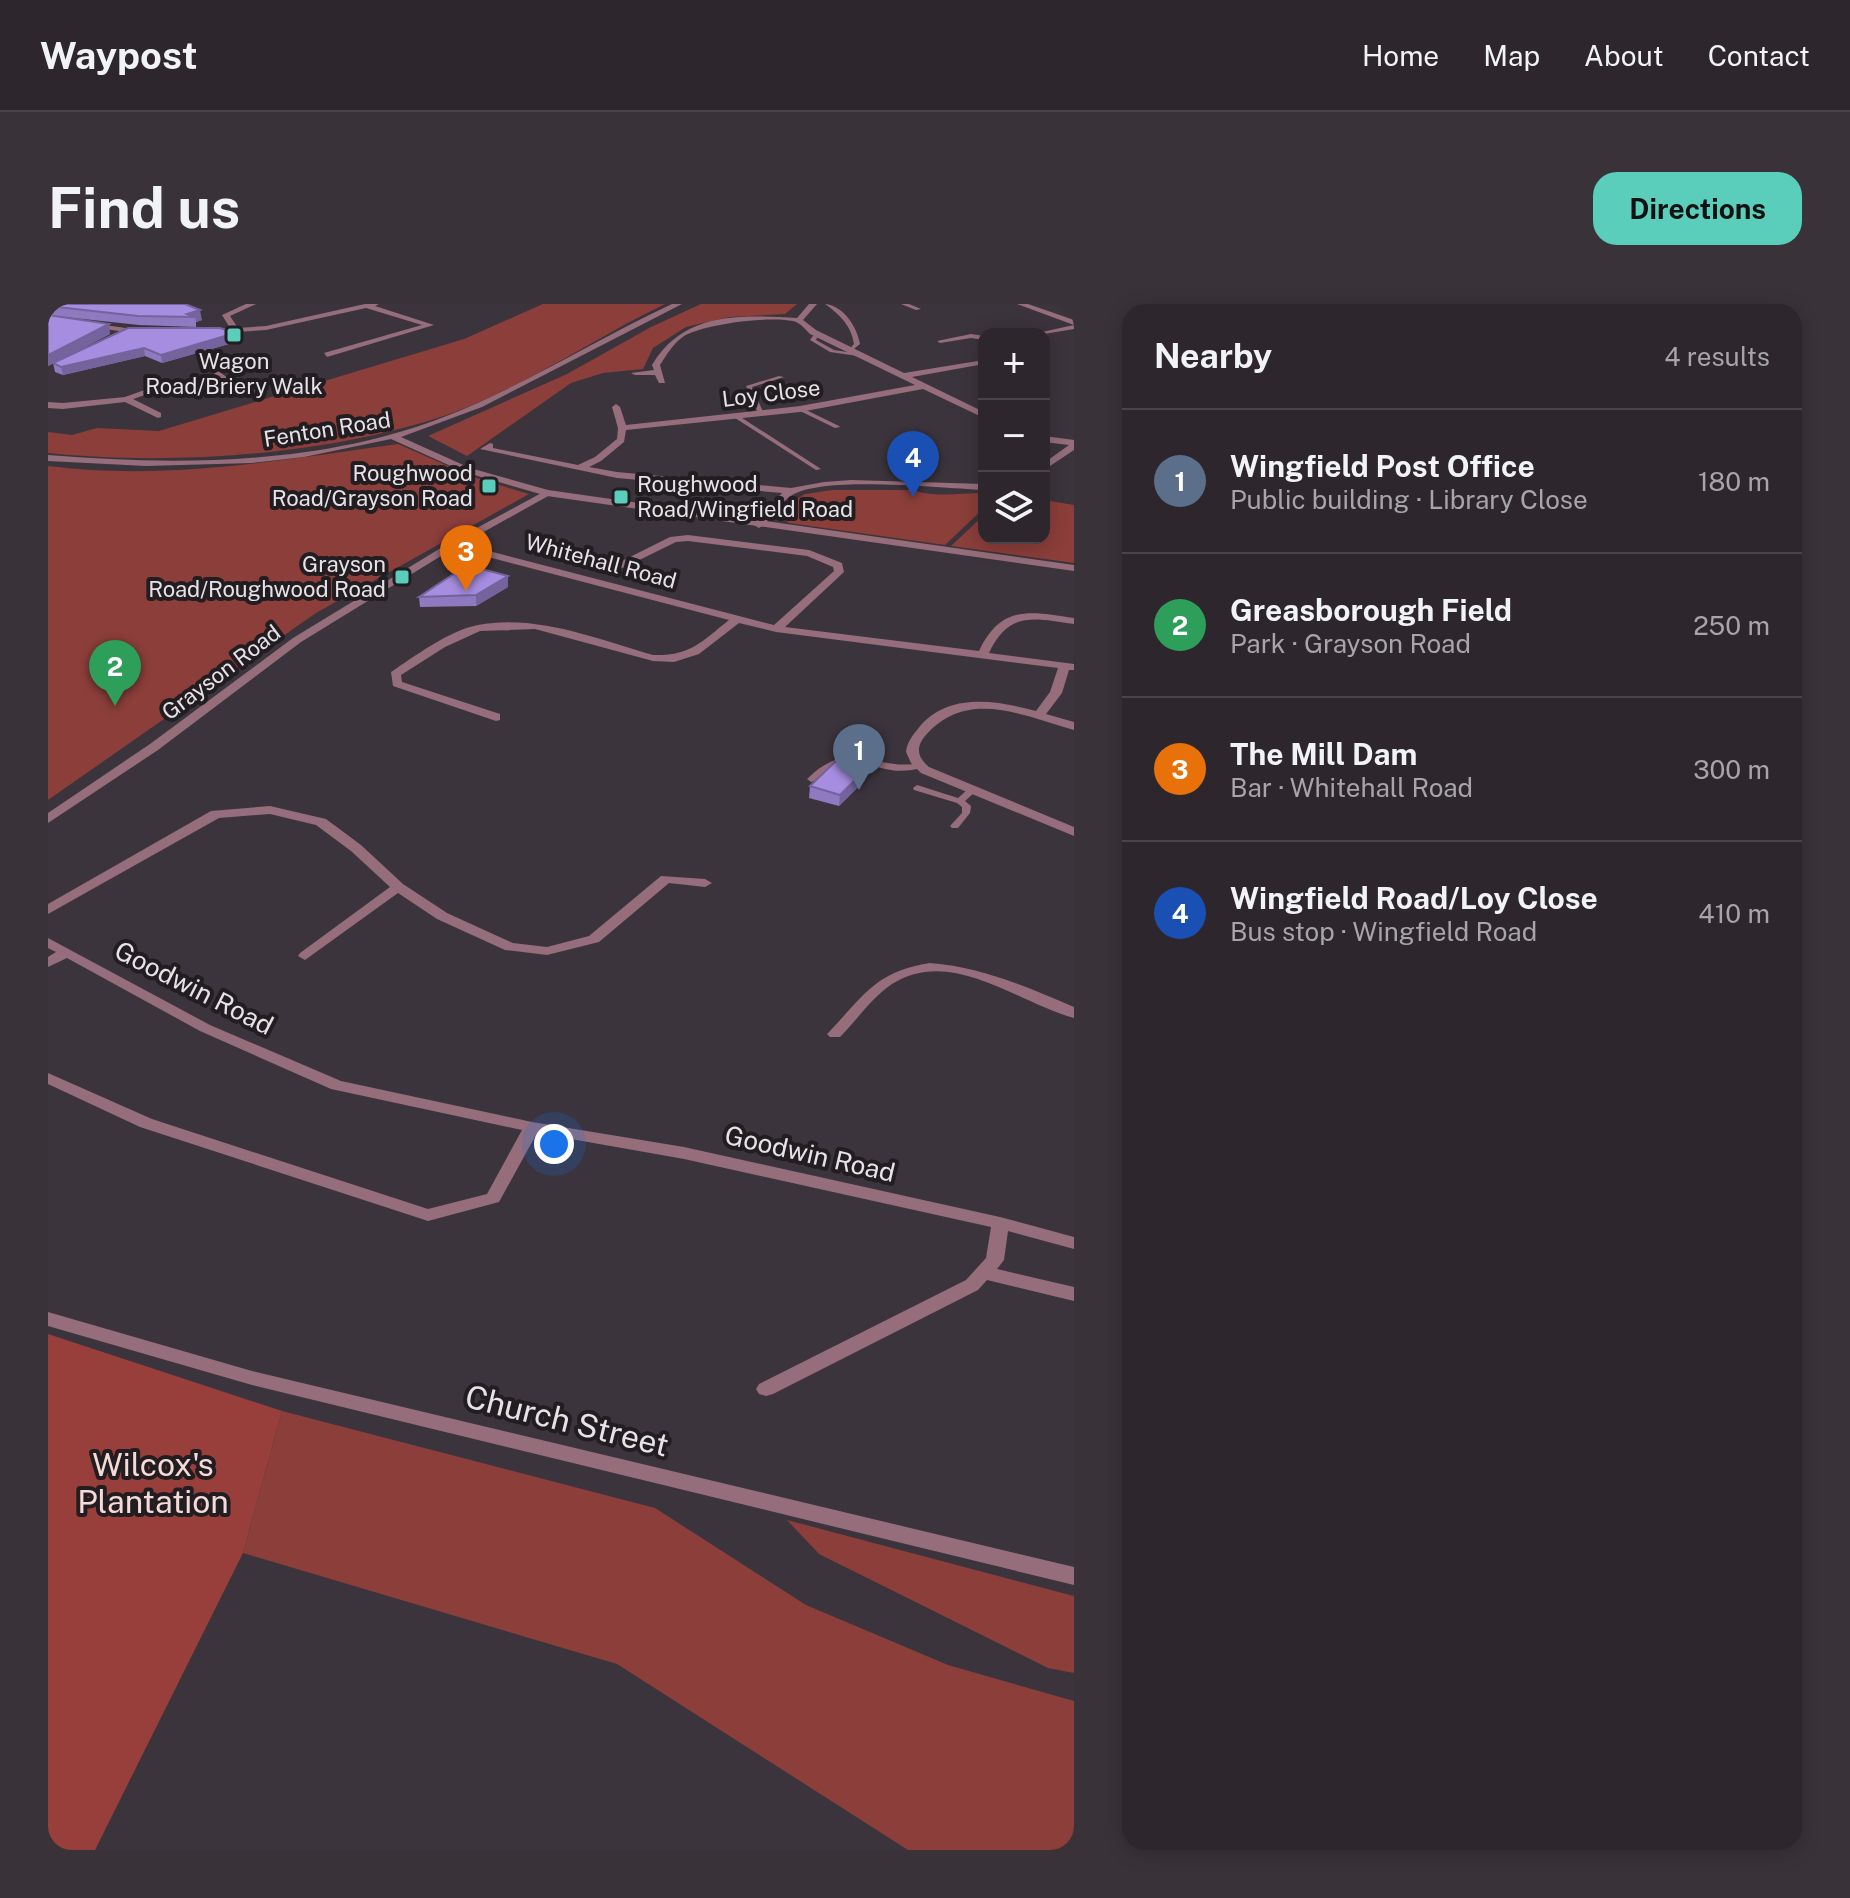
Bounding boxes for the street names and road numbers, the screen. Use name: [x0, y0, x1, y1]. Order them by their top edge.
street label: Loy Close: [720, 374, 822, 412]
street label: Fenton Road: [262, 406, 392, 452]
street label: Whitehall Road: [523, 528, 679, 594]
street label: Grayson Road: [157, 619, 285, 725]
street label: Goodwin Road: [110, 934, 279, 1041]
street label: Goodwin Road: [722, 1119, 898, 1188]
street label: Church Street: [462, 1377, 673, 1464]

